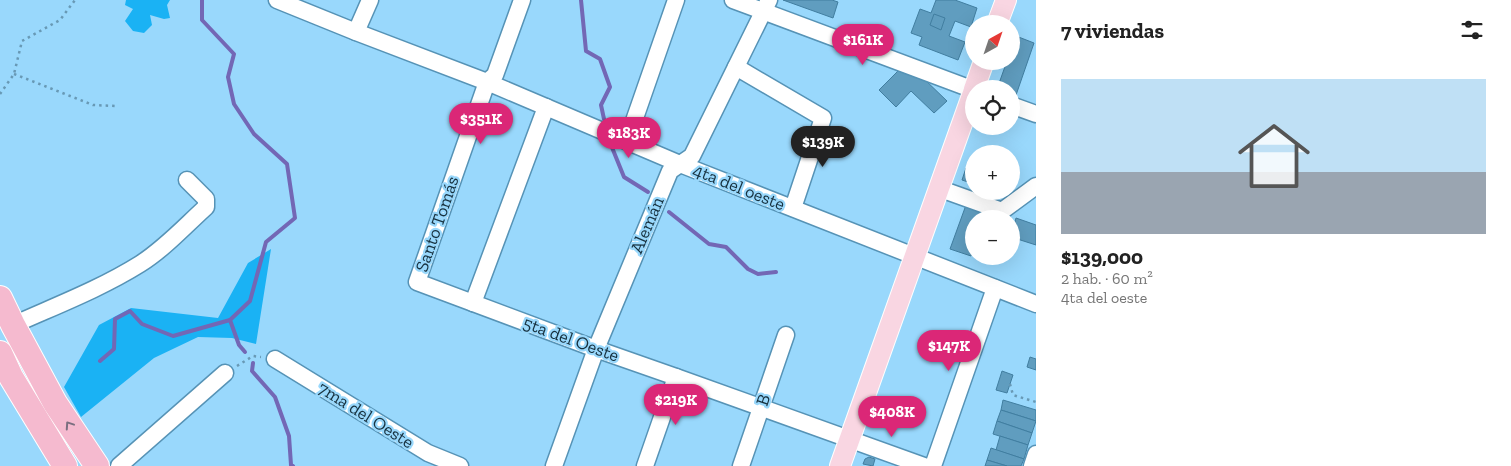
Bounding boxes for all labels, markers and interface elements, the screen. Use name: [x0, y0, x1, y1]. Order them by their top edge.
north arrow: [965, 15, 1020, 70]
map controls: [965, 15, 1020, 265]
icon: filters: [1458, 16, 1486, 44]
text: 7 viviendas: [1061, 18, 1164, 43]
pin: $161K: [828, 23, 898, 66]
text: $161K: [843, 30, 883, 49]
button: locate: [965, 80, 1020, 135]
pin: $351K: [446, 102, 516, 145]
text: $351K: [460, 109, 502, 128]
icon: home: [1229, 111, 1319, 201]
pin: $183K: [594, 116, 664, 159]
text: $183K: [608, 123, 650, 142]
pin: $139K: [788, 126, 858, 168]
text: $139K: [802, 132, 844, 151]
button: +: [965, 145, 1020, 200]
street label: 4ta del oeste: [690, 159, 788, 215]
street label: Santo Tomás: [410, 173, 464, 275]
street label: Alemán: [625, 193, 669, 257]
button: −: [965, 210, 1020, 265]
text: $139,000: [1061, 244, 1143, 269]
text: 2 hab. · 60 m²: [1061, 269, 1153, 288]
text: 4ta del oeste: [1061, 288, 1147, 307]
street label: 5ta del Oeste: [520, 311, 622, 367]
pin: $147K: [914, 330, 984, 372]
text: $147K: [928, 336, 970, 355]
street label: 7ma del Oeste: [314, 377, 418, 453]
pin: $219K: [641, 384, 711, 426]
text: $219K: [655, 390, 697, 409]
street label: B: [751, 391, 775, 409]
pin: $408K: [857, 396, 927, 438]
text: $408K: [869, 402, 915, 421]
one-way arrow: [66, 422, 76, 431]

